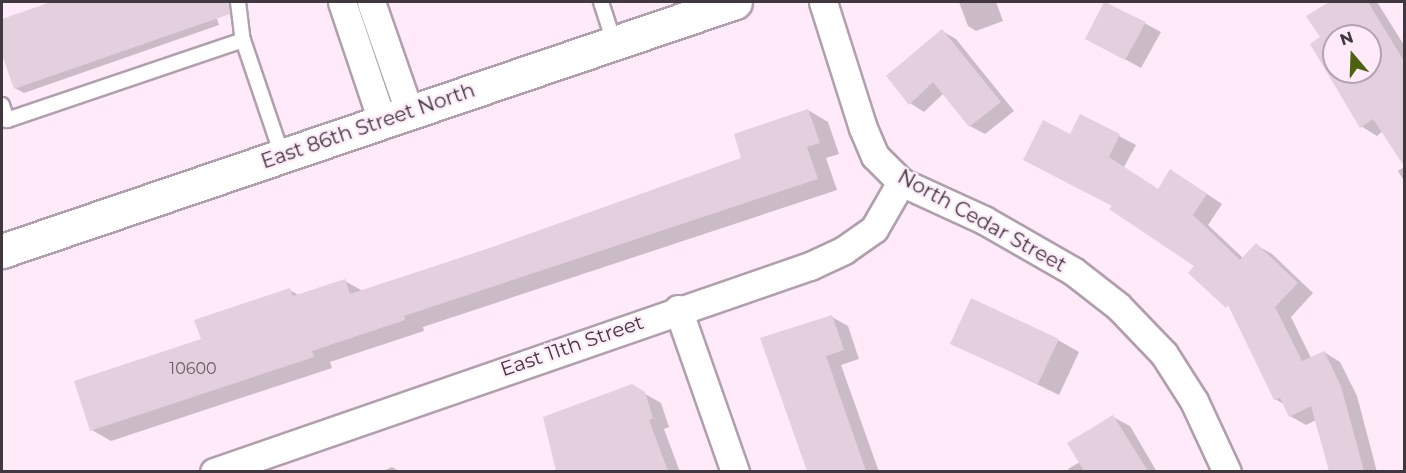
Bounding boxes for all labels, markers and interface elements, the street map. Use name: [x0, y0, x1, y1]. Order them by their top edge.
north arrow: [1322, 24, 1382, 84]
text: N: [1337, 27, 1356, 49]
street label: East 86th Street North: [258, 78, 478, 174]
street label: North Cedar Street: [894, 165, 1070, 277]
street label: East 11th Street: [497, 310, 647, 382]
house number: 10600: [169, 359, 217, 379]

